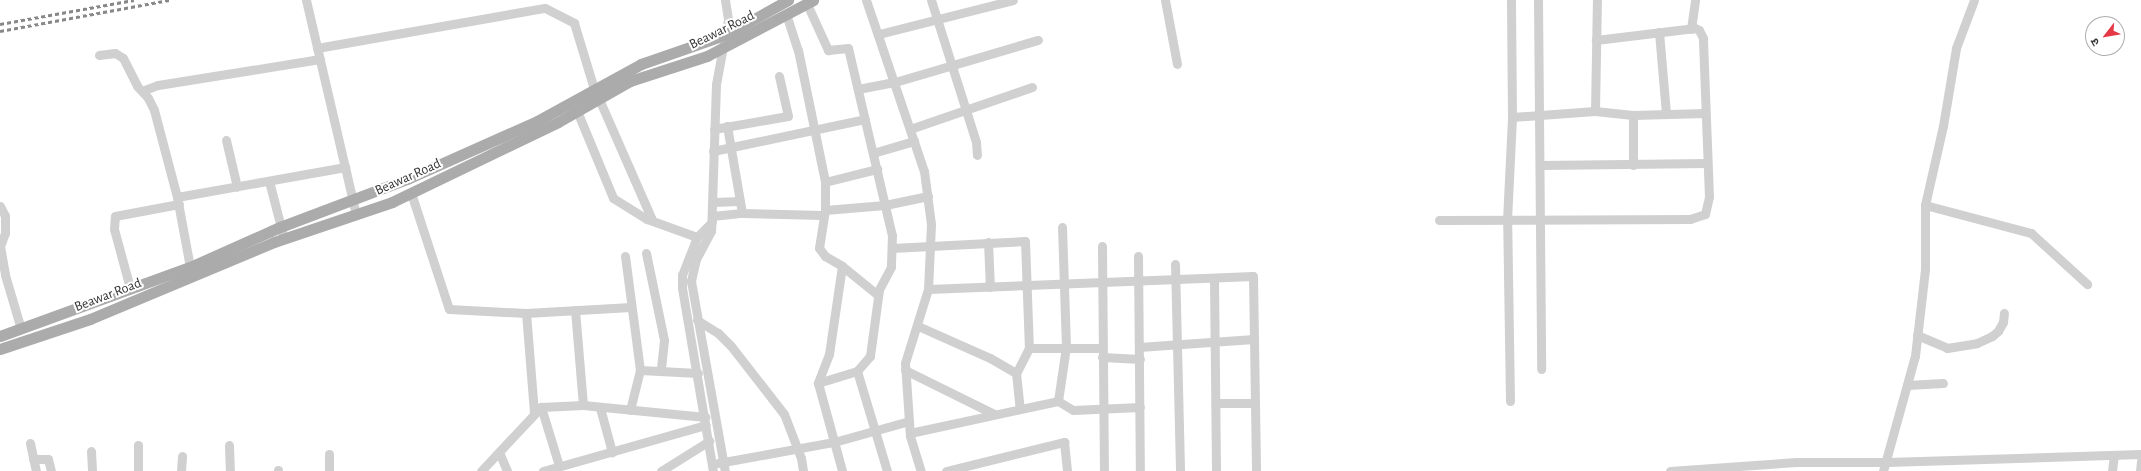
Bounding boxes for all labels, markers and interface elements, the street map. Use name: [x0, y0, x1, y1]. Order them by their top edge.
street label: Beawar Road: [687, 7, 757, 53]
north arrow: [2085, 16, 2125, 56]
text: उ: [2089, 36, 2102, 48]
street label: Beawar Road: [372, 155, 444, 199]
street label: Beawar Road: [72, 275, 144, 315]

